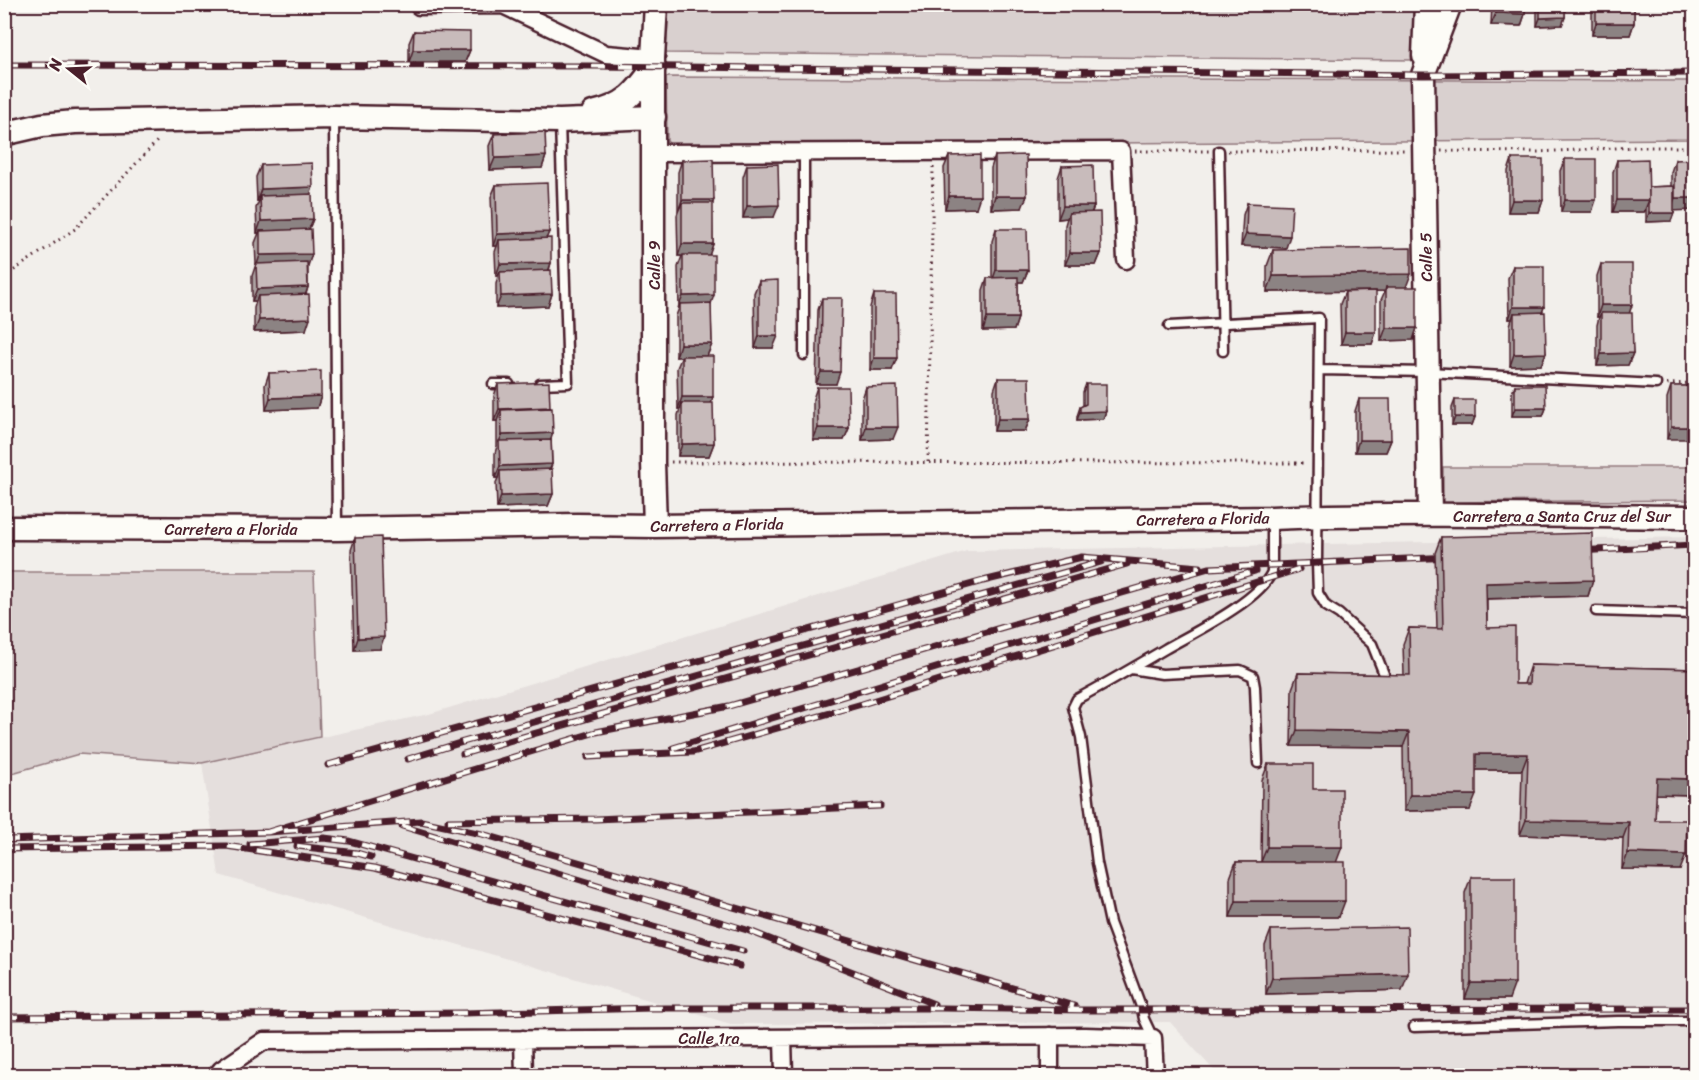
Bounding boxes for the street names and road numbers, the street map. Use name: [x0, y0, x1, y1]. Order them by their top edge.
street label: Calle 5: [1411, 232, 1441, 282]
street label: Calle 9: [640, 240, 669, 290]
street label: Carretera a Santa Cruz del Sur: [1453, 502, 1672, 531]
street label: Carretera a Florida: [1136, 503, 1271, 535]
street label: Carretera a Florida: [650, 509, 785, 541]
street label: Carretera a Florida: [164, 515, 299, 544]
street label: Calle 1ra: [679, 1024, 739, 1053]

